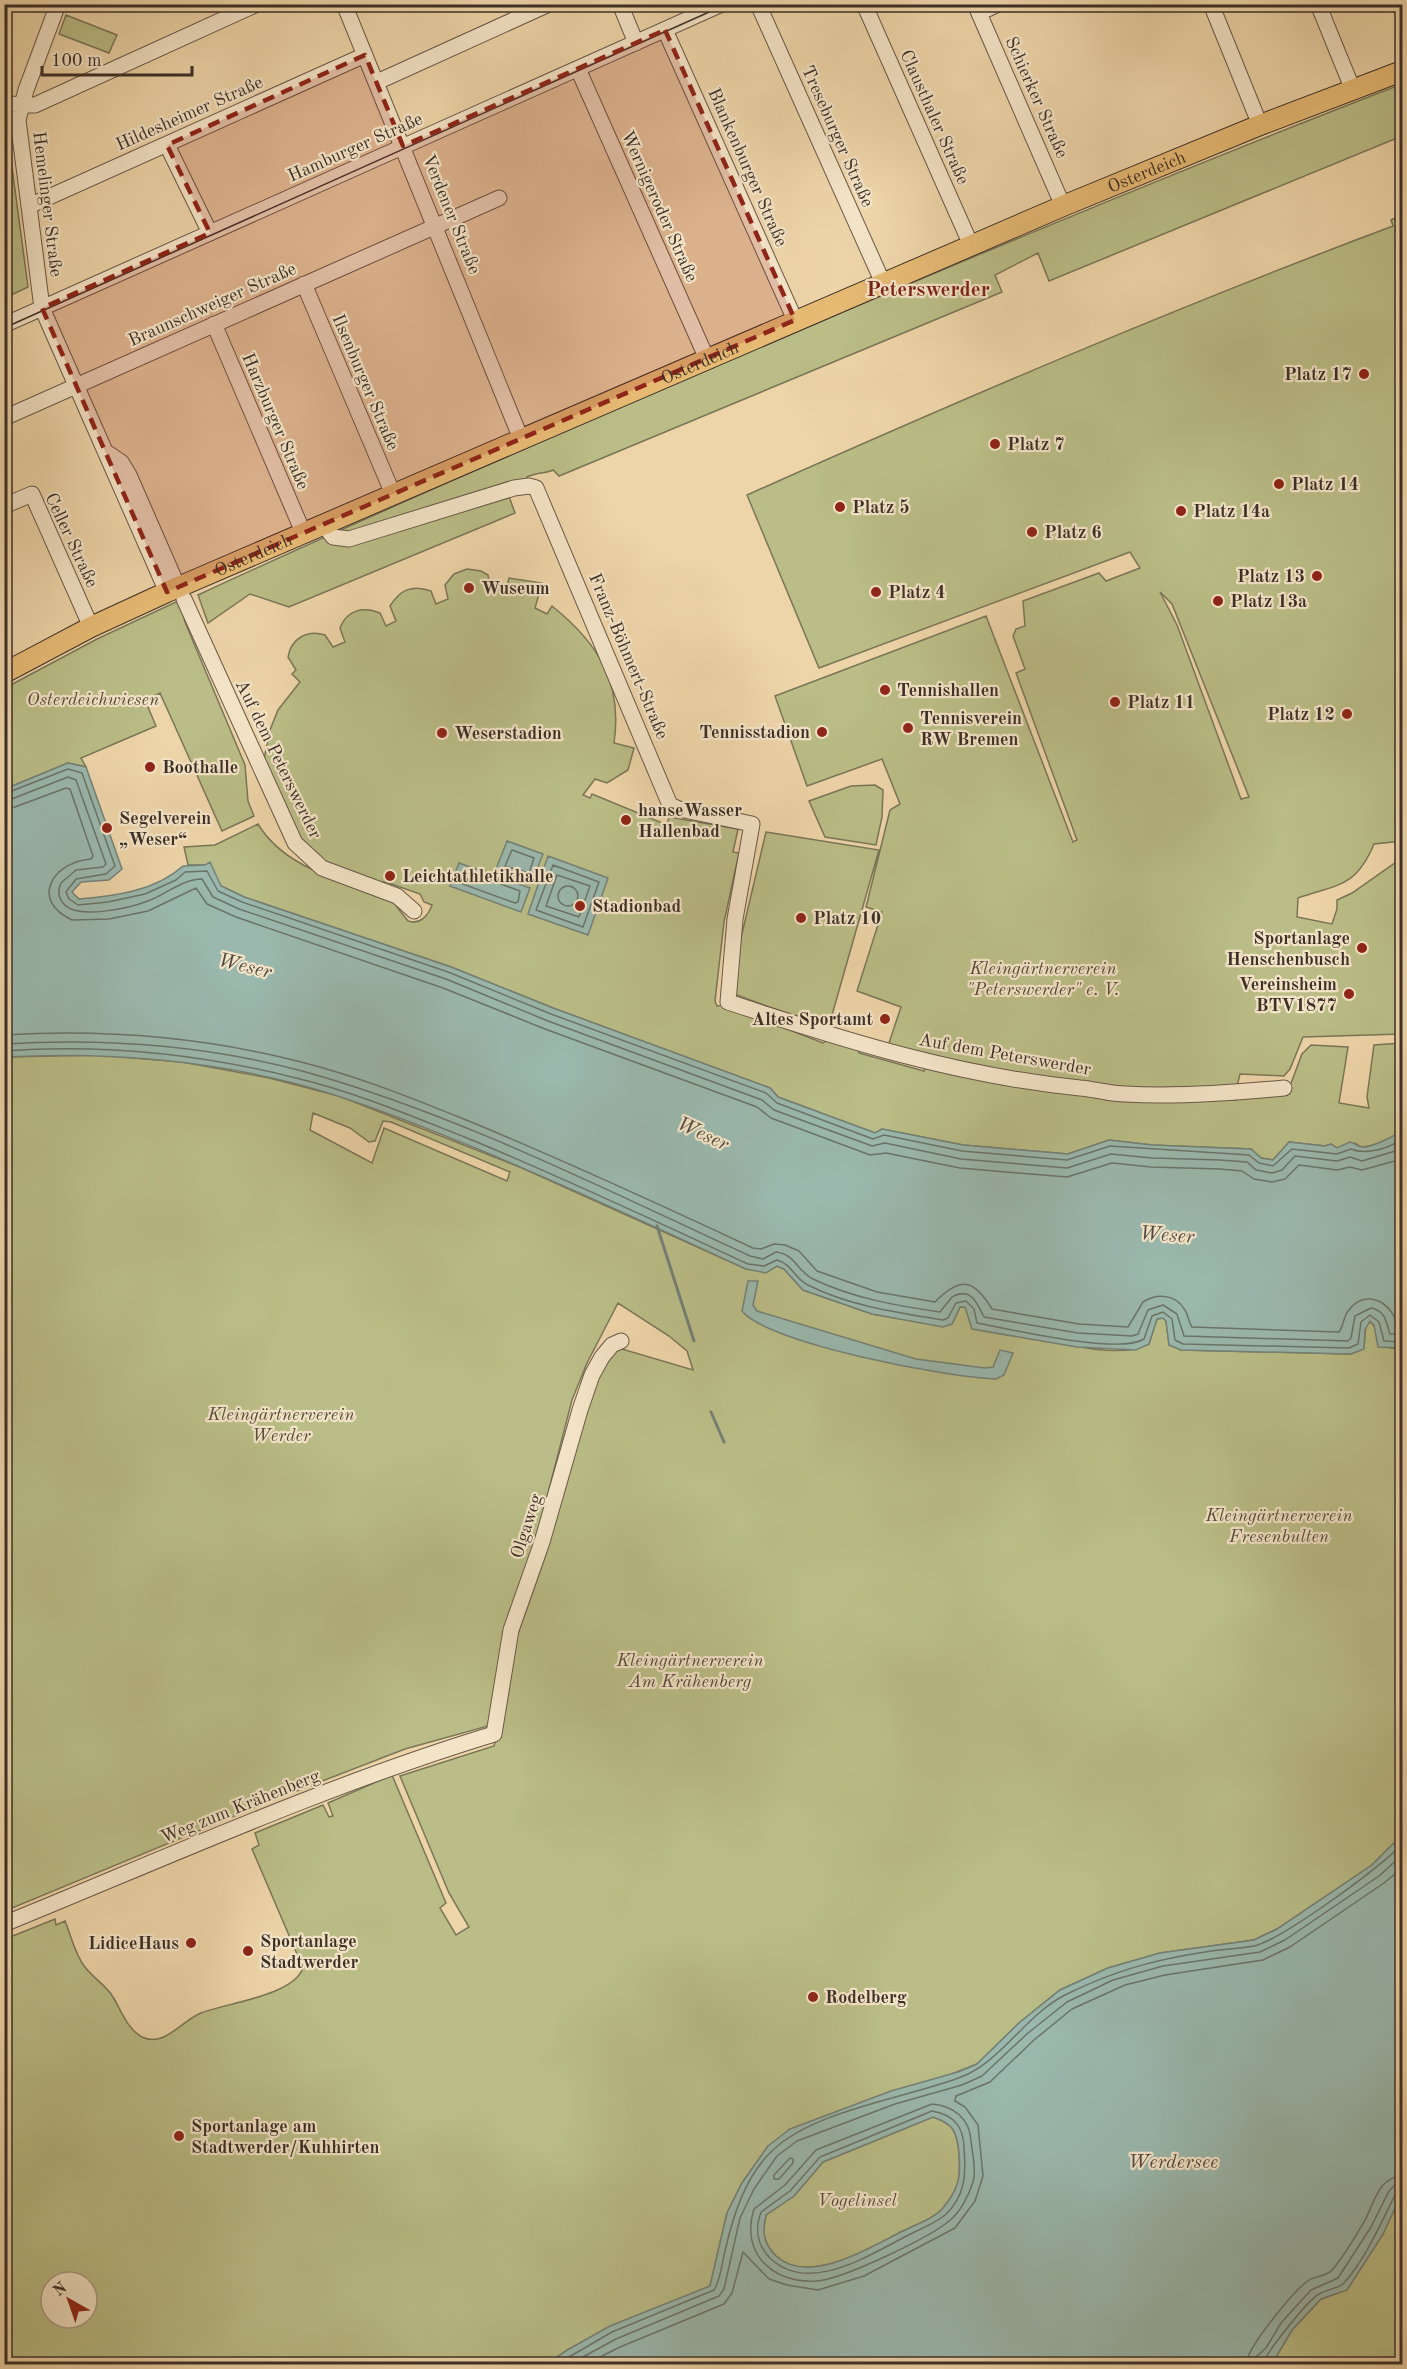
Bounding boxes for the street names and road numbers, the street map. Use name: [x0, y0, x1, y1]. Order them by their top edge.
street label: Schierker Straße: [1001, 34, 1071, 161]
street label: Clausthaler Straße: [896, 47, 972, 187]
street label: Treseburger Straße: [798, 63, 876, 210]
street label: Hildesheimer Straße: [113, 73, 266, 154]
street label: Blankenburger Straße: [704, 85, 790, 249]
street label: Hamburger Straße: [285, 110, 426, 186]
street label: Wernigeroder Straße: [618, 128, 701, 285]
street label: Hemelinger Straße: [29, 130, 65, 278]
street label: Osterdeich: [1105, 148, 1189, 197]
street label: Verdener Straße: [419, 152, 483, 277]
street label: Braunschweiger Straße: [126, 260, 299, 350]
street label: Ilsenburger Straße: [328, 312, 402, 453]
street label: Osterdeich: [658, 339, 742, 388]
street label: Harzburger Straße: [238, 350, 312, 492]
street label: Celler Straße: [41, 490, 101, 591]
street label: Osterdeich: [212, 531, 295, 580]
street label: Franz-Böhmert-Straße: [585, 571, 671, 742]
street label: Auf dem Peterswerder: [232, 677, 325, 842]
street label: Auf dem Peterswerder: [917, 1031, 1093, 1079]
street label: Olgaweg: [508, 1492, 546, 1561]
street label: Weg zum Krähenberg: [158, 1767, 323, 1847]

